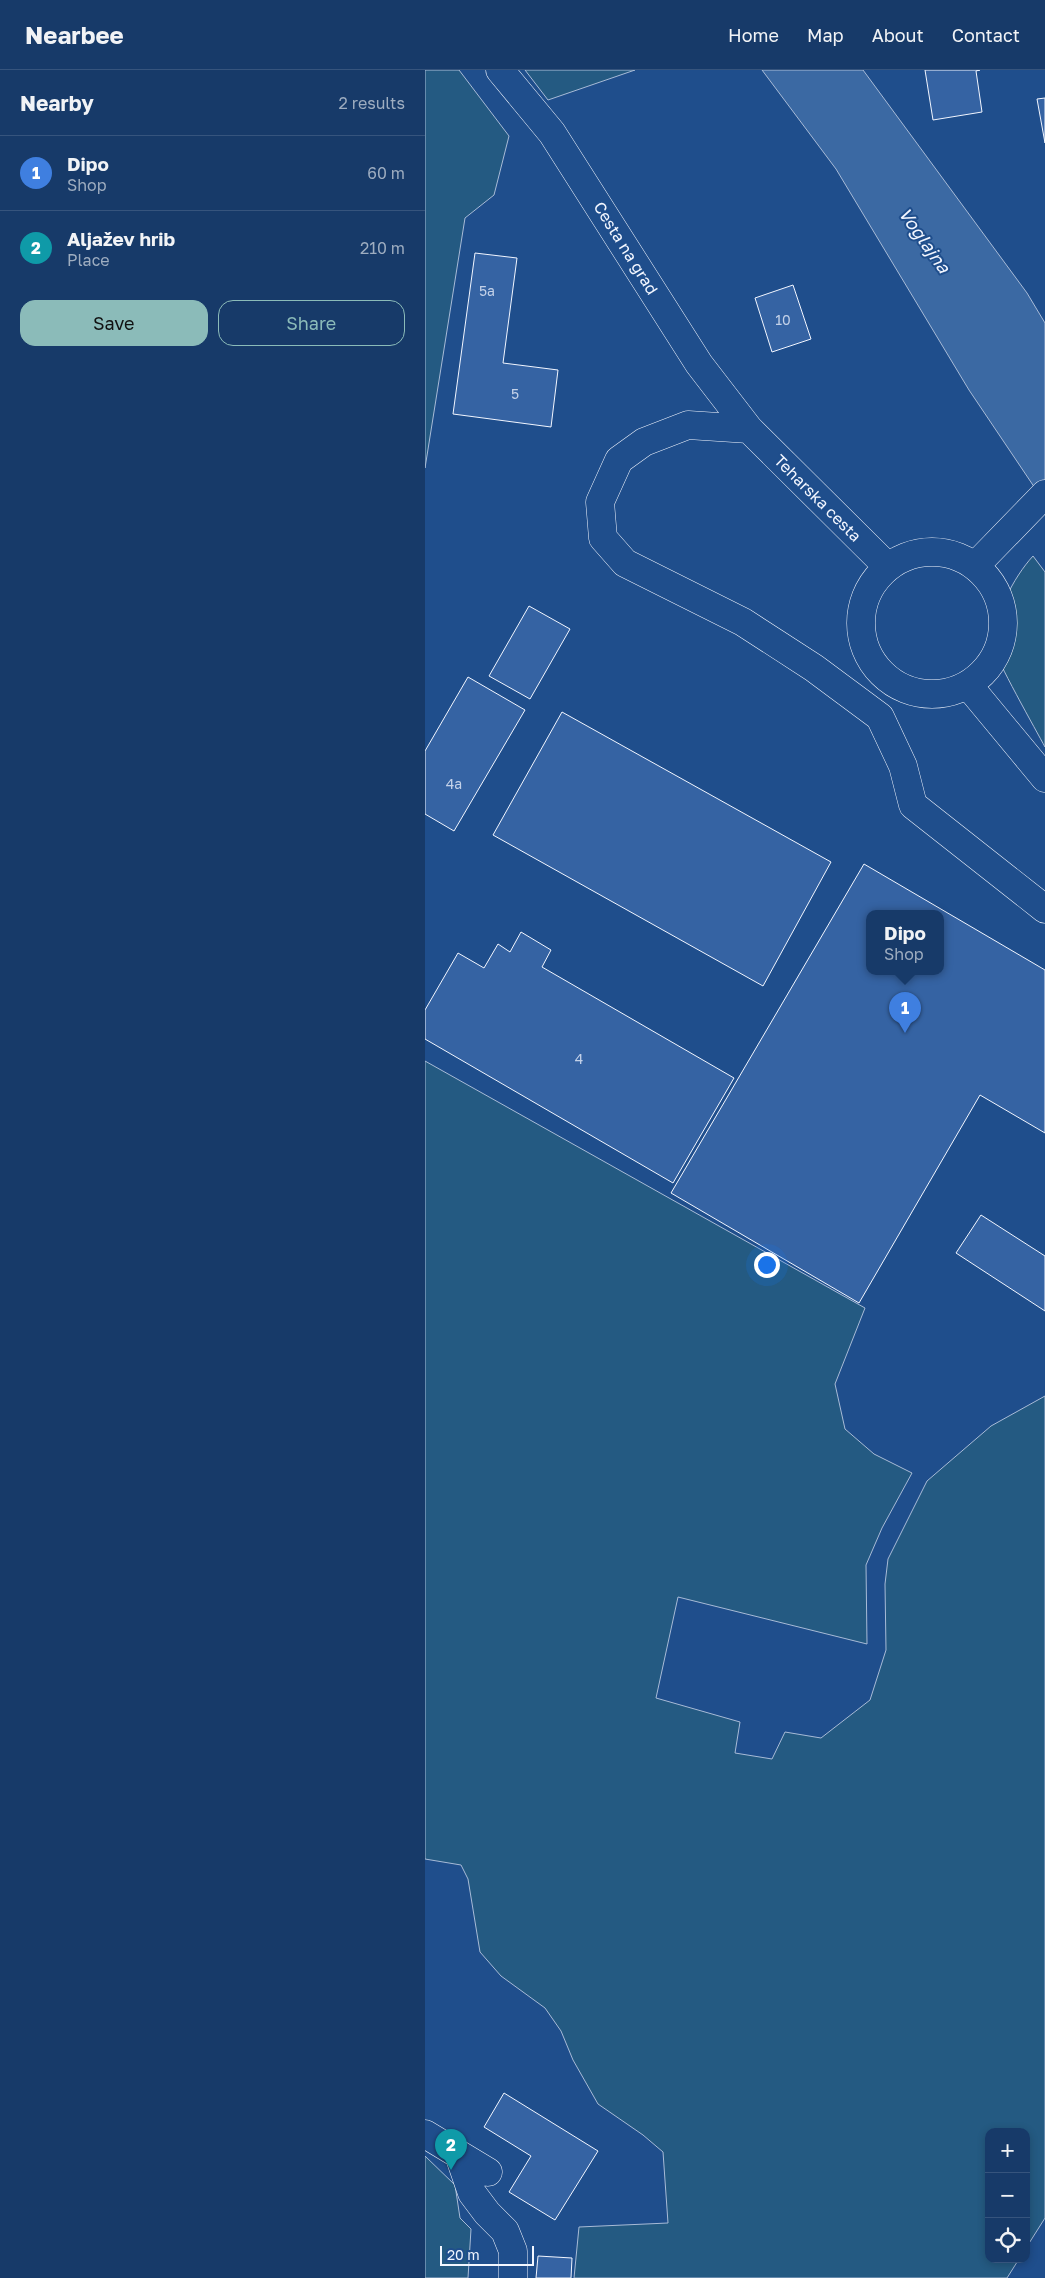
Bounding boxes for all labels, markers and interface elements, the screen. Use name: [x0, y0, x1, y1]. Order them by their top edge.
text: Nearbee: [25, 20, 124, 49]
text: Home: [728, 24, 779, 46]
text: Map: [807, 24, 844, 46]
text: About: [872, 24, 924, 46]
text: Contact: [952, 24, 1020, 46]
text: Nearby: [20, 90, 94, 116]
text: 2 results: [339, 93, 405, 113]
text: Dipo: [67, 152, 109, 175]
text: 1: [32, 163, 40, 183]
text: 60 m: [367, 163, 405, 183]
text: Shop: [67, 175, 107, 195]
street label: Cesta na grad: [589, 198, 663, 298]
water label: Voglajna: [895, 203, 956, 278]
text: Aljažev hrib: [67, 227, 175, 250]
text: 2: [31, 238, 41, 258]
text: 210 m: [360, 238, 405, 258]
text: Place: [67, 250, 110, 270]
house number: 5a: [479, 282, 495, 299]
button: Save: [20, 300, 208, 346]
button: Share: [218, 300, 405, 346]
house number: 10: [775, 311, 791, 328]
house number: 5: [511, 385, 519, 402]
street label: Teharska cesta: [770, 450, 866, 546]
house number: 4a: [446, 775, 462, 792]
popup: [866, 910, 944, 975]
text: Dipo: [884, 921, 926, 944]
text: Shop: [884, 944, 924, 964]
pin: 1: [889, 992, 921, 1033]
house number: 4: [575, 1050, 583, 1067]
your location: [754, 1252, 780, 1278]
map controls: [985, 2128, 1030, 2263]
button: +: [985, 2128, 1030, 2173]
pin: 2: [435, 2129, 467, 2170]
button: −: [985, 2173, 1030, 2218]
button: locate: [985, 2218, 1030, 2263]
scale bar: [440, 2243, 534, 2266]
text: 20 m: [447, 2246, 480, 2263]

